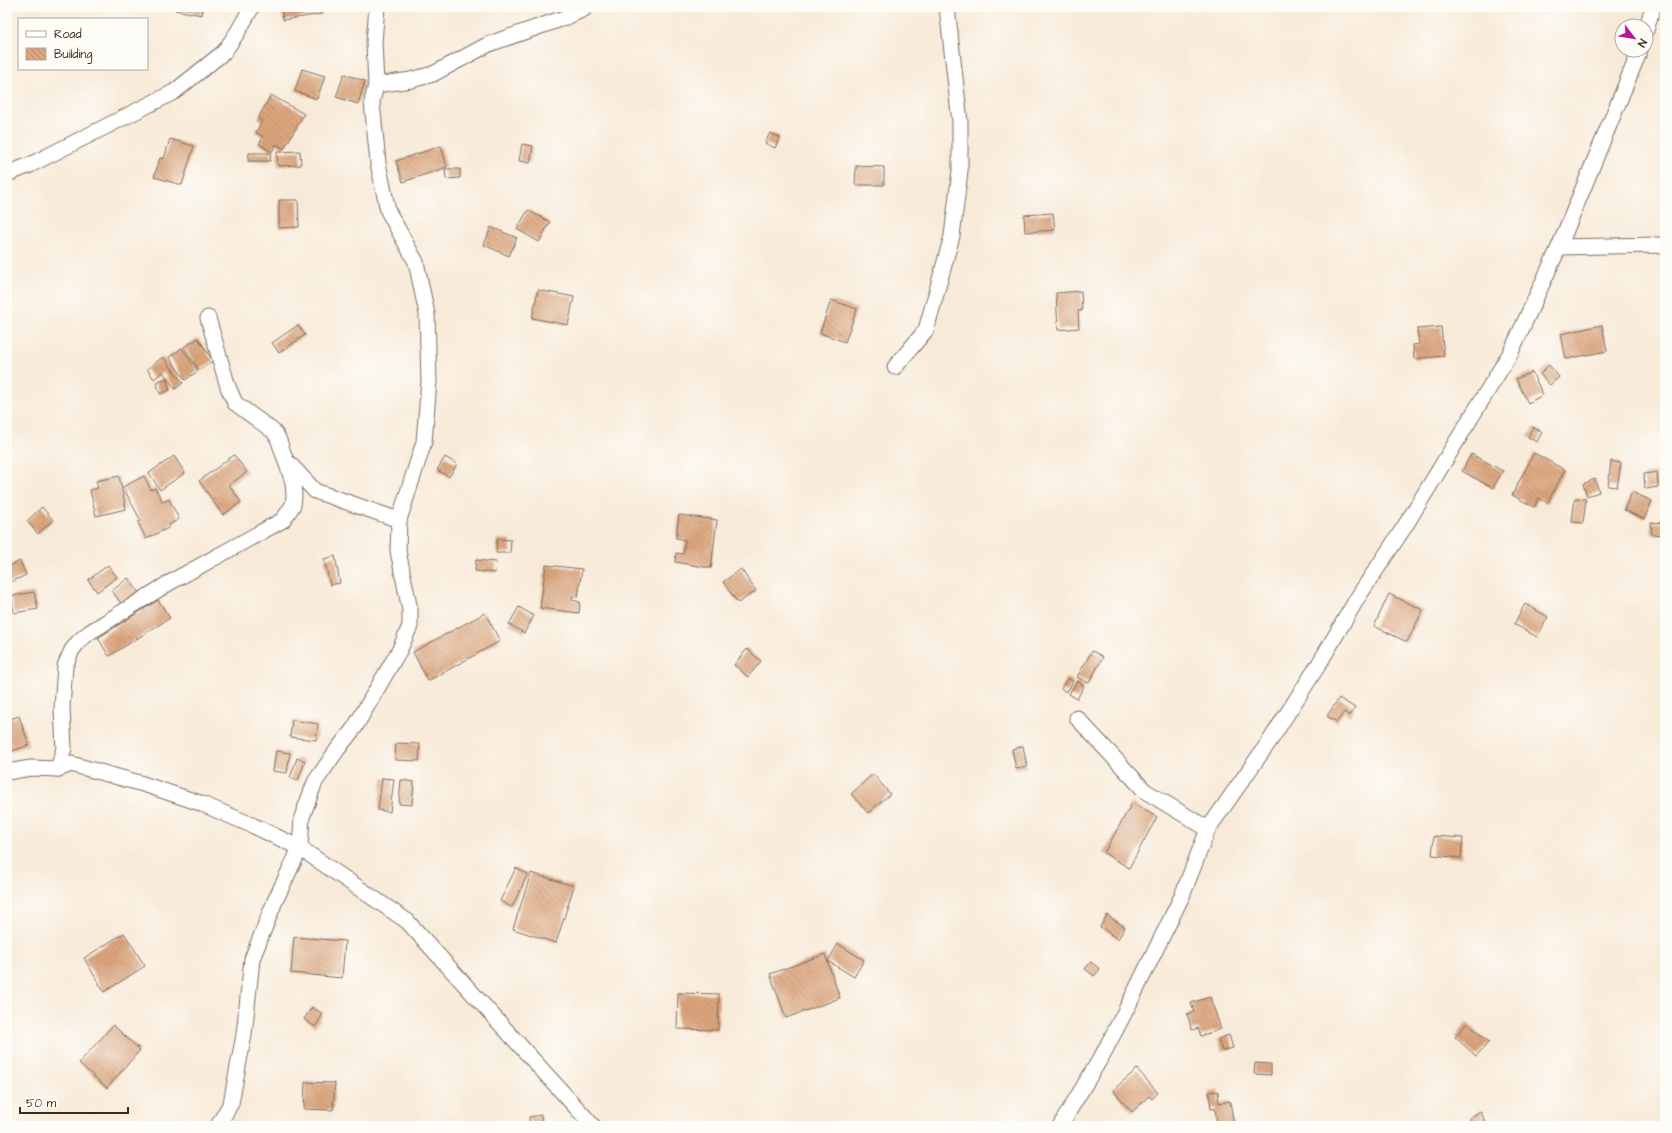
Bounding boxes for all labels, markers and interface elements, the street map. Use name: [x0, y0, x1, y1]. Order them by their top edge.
legend: [18, 18, 148, 70]
north arrow: [1614, 18, 1654, 58]
text: Road: [54, 26, 82, 43]
text: N: [1634, 36, 1650, 50]
text: Building: [54, 46, 92, 64]
scale bar: [20, 1089, 128, 1115]
text: 50 m: [26, 1095, 57, 1112]

